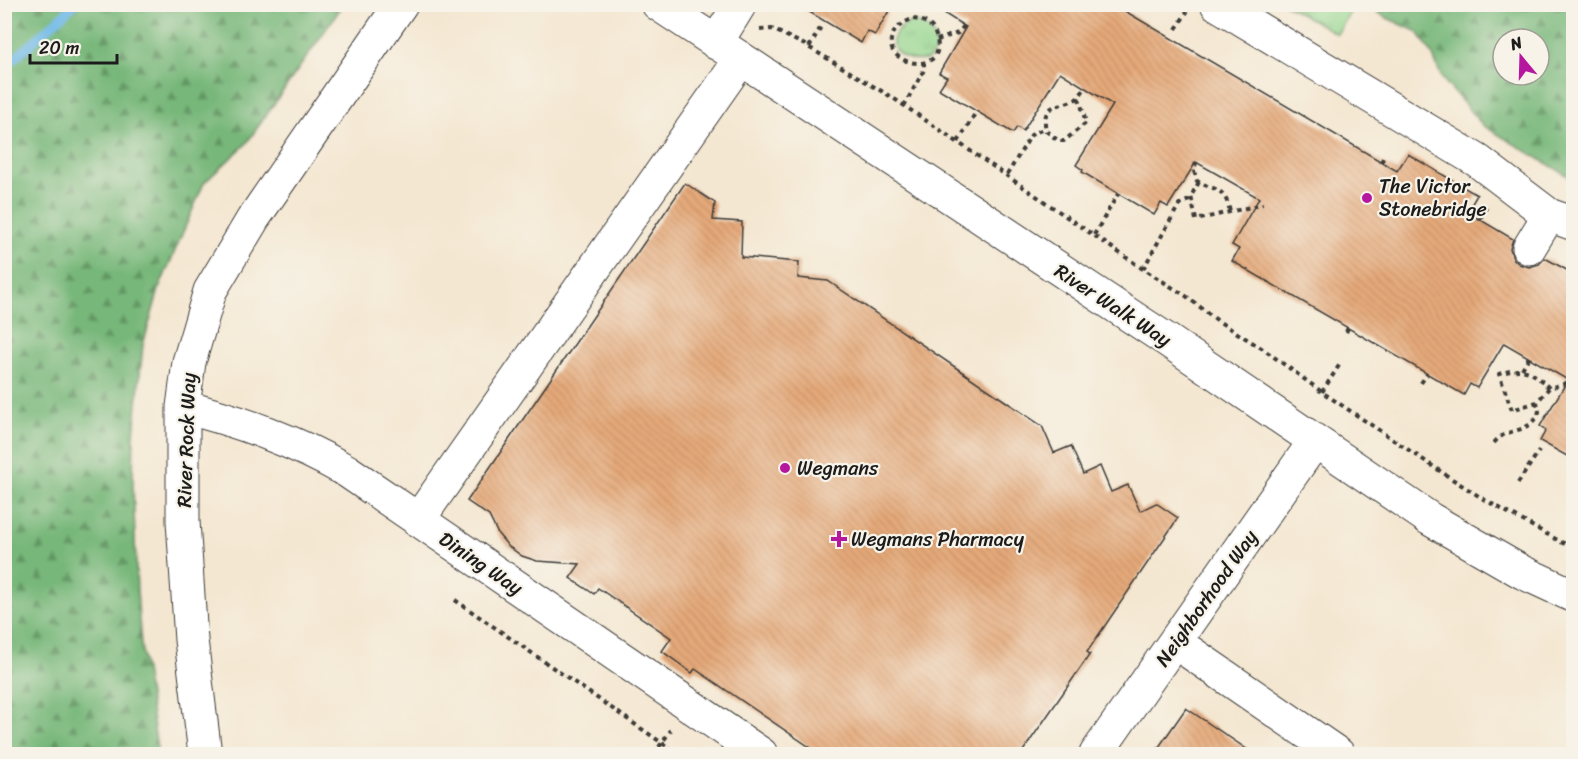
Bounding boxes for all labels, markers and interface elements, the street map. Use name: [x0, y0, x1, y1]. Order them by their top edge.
scale bar: [30, 27, 117, 65]
north arrow: [1491, 27, 1551, 87]
text: N: [1505, 27, 1527, 59]
text: 20 m: [39, 32, 79, 64]
place label: The Victor Stonebridge: [1379, 169, 1487, 227]
marker: The Victor Stonebridge: [1360, 191, 1374, 205]
street label: River Walk Way: [1047, 254, 1179, 357]
street label: River Rock Way: [167, 371, 206, 508]
place label: Wegmans: [797, 451, 879, 486]
marker: Wegmans: [778, 461, 792, 475]
street label: Dining Way: [431, 522, 531, 605]
place label: Wegmans Pharmacy: [851, 522, 1025, 557]
street label: Neighborhood Way: [1146, 522, 1267, 674]
marker: Wegmans Pharmacy: [832, 532, 846, 546]

